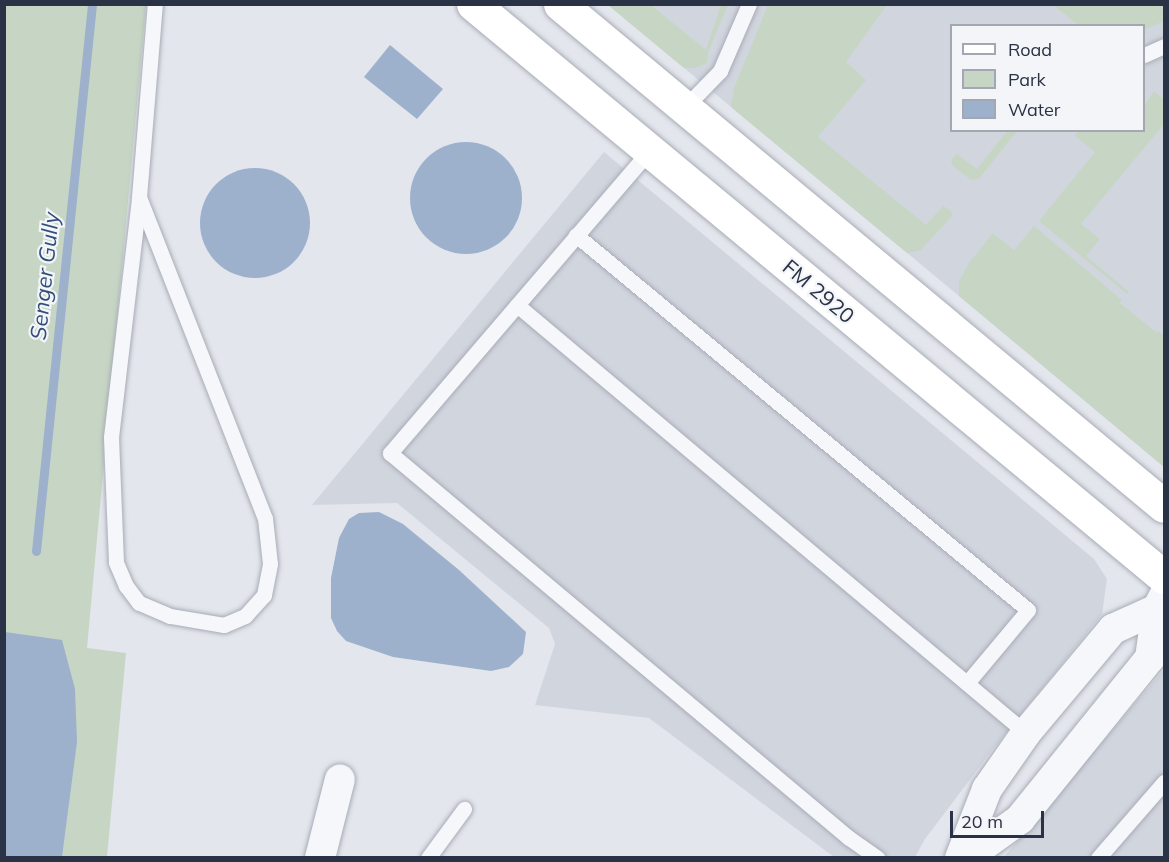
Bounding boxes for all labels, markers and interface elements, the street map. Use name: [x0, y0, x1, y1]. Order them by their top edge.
legend: [950, 24, 1145, 132]
text: Road: [1008, 38, 1052, 61]
text: Park: [1008, 68, 1046, 91]
text: Water: [1008, 98, 1060, 121]
water label: Senger Gully: [25, 211, 65, 341]
street label: FM 2920: [778, 254, 860, 328]
scale bar: [953, 799, 1048, 837]
text: 20 m: [961, 810, 1003, 833]

